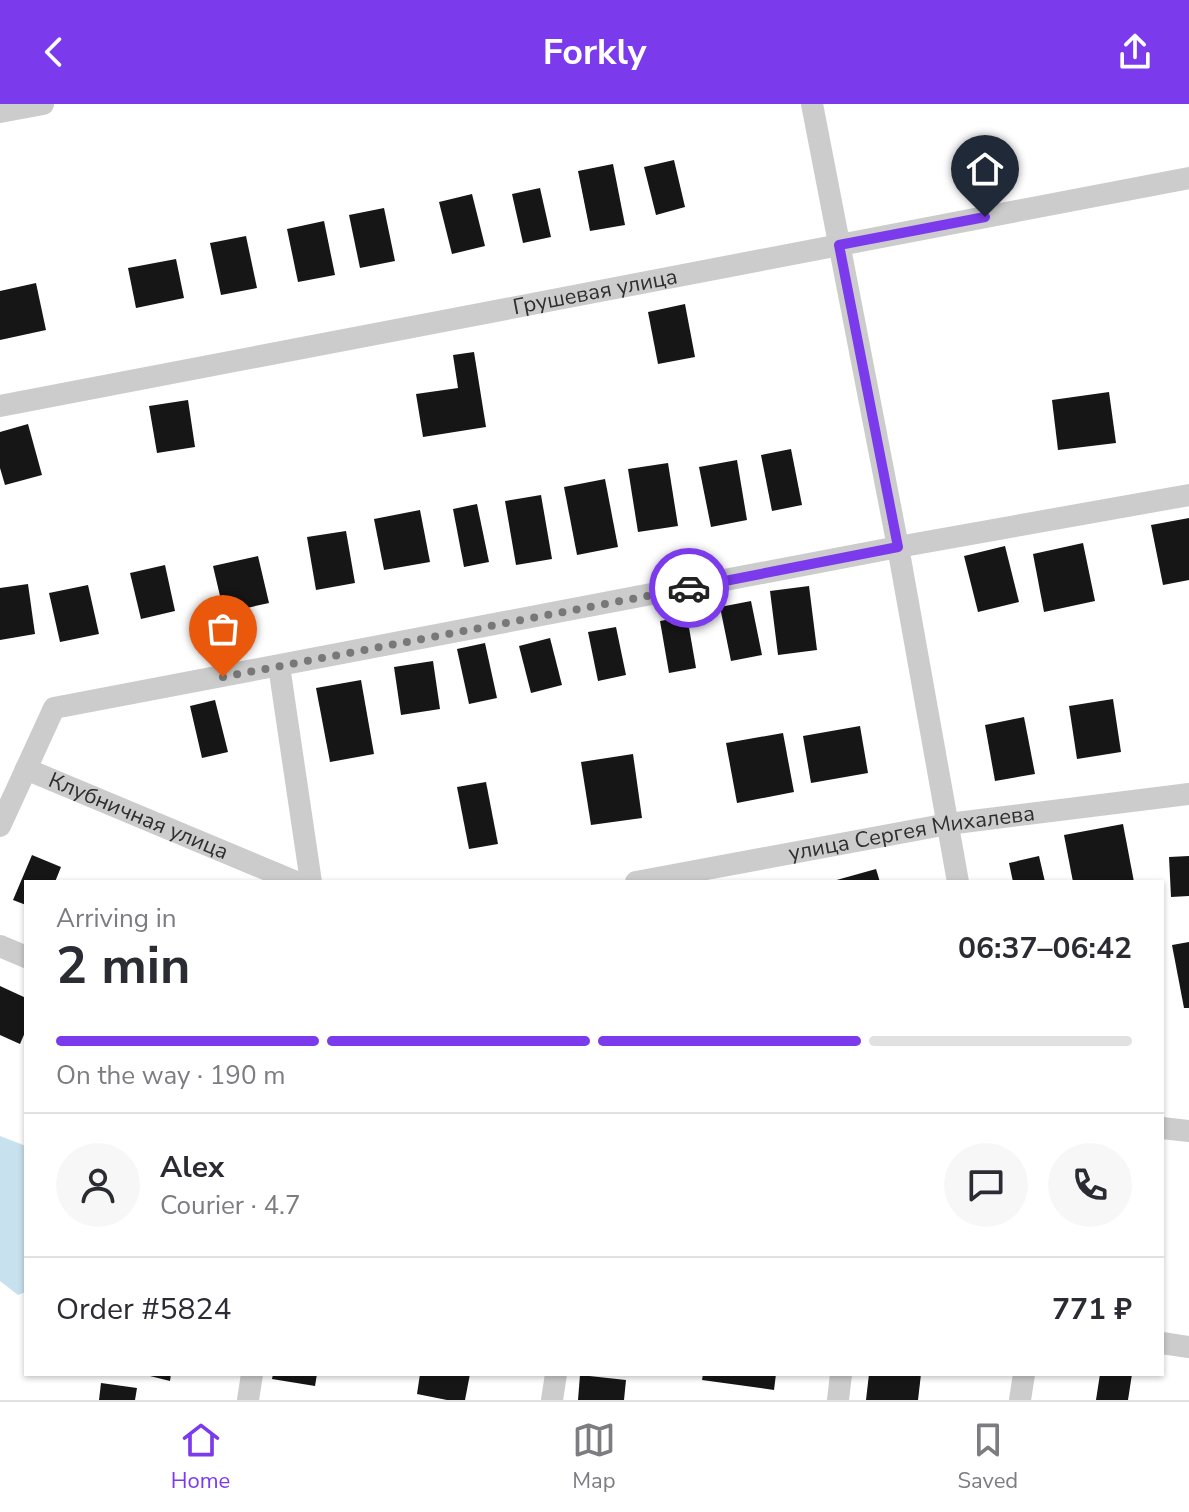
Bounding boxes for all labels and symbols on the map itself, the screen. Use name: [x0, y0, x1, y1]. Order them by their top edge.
pin: [951, 135, 1019, 217]
street label: Грушевая улица: [510, 261, 680, 322]
courier: [649, 548, 729, 628]
pin: [189, 595, 257, 677]
street label: Клубничная улица: [44, 765, 233, 867]
street label: улица Сергея Михалева: [786, 798, 1037, 868]

